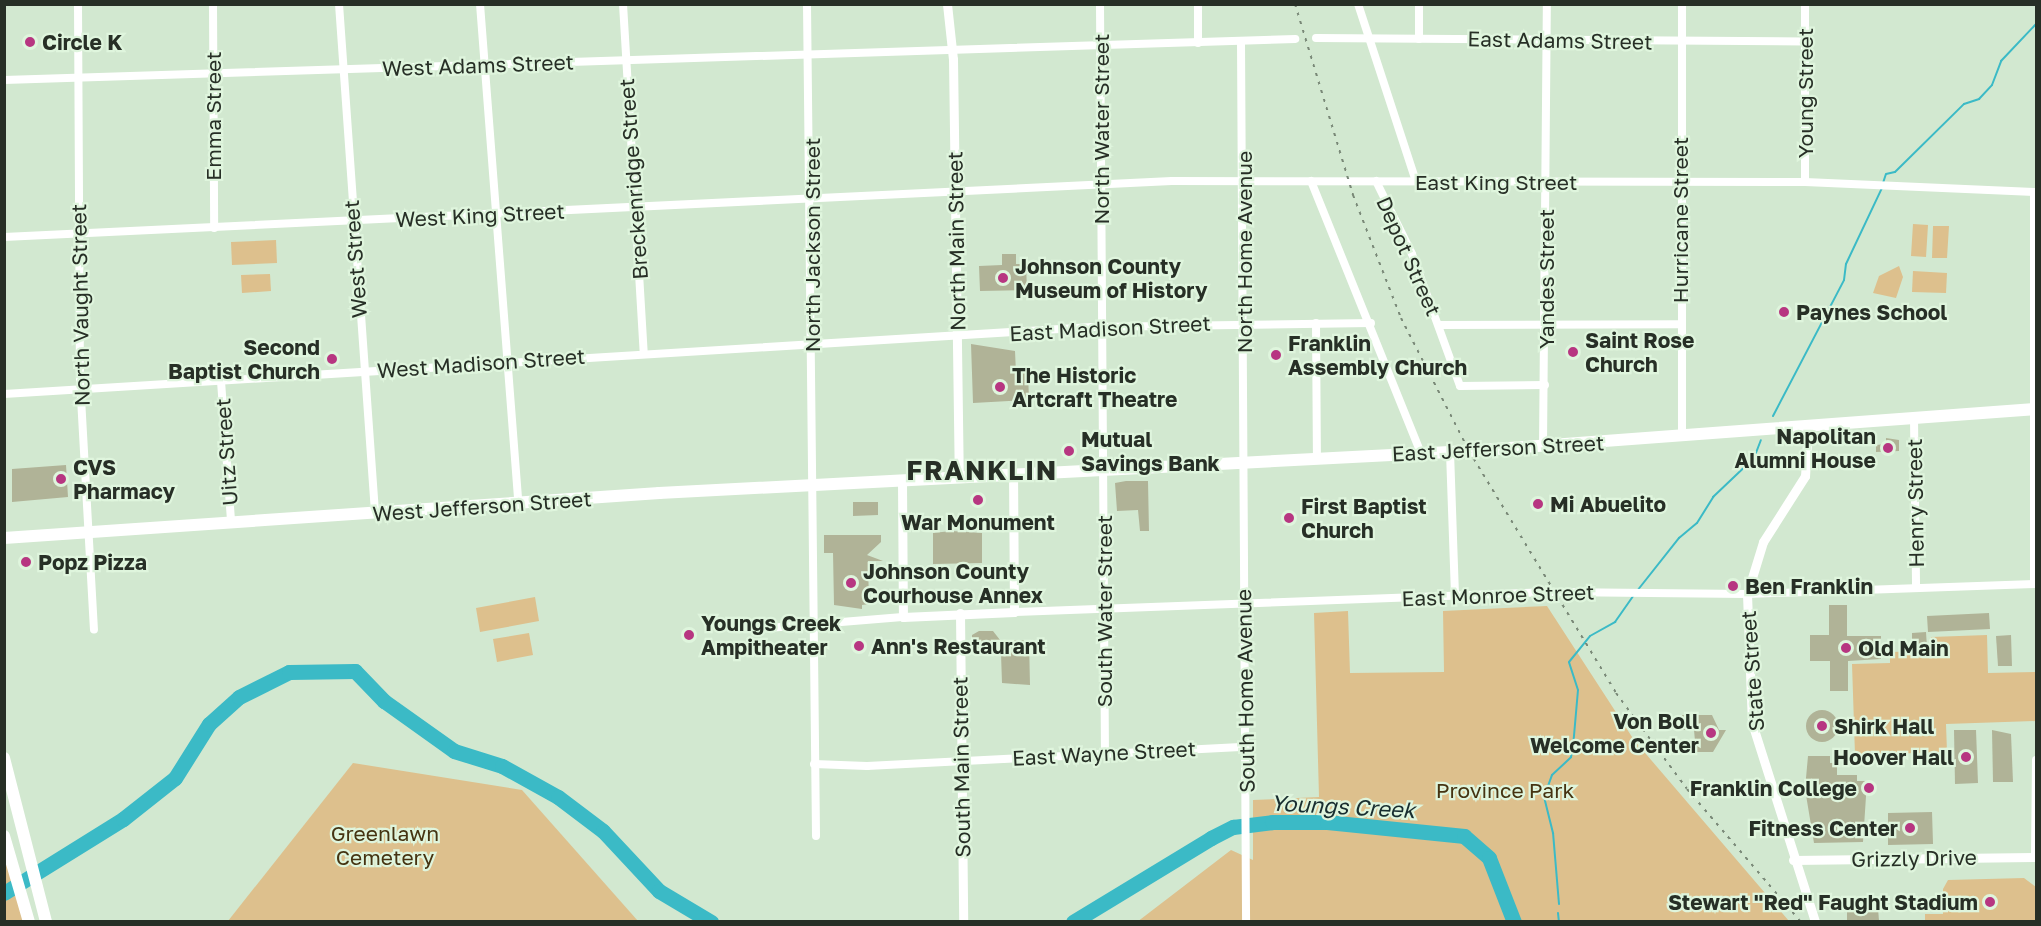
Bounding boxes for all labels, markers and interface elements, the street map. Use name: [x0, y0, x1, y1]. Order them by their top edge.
street label: East Adams Street: [1467, 26, 1653, 54]
street label: Young Street: [1792, 28, 1818, 158]
place label: Circle K: [42, 29, 122, 55]
street label: North Water Street: [1088, 34, 1114, 224]
marker: Circle K: [23, 35, 37, 49]
street label: West Adams Street: [382, 49, 574, 81]
street label: Emma Street: [200, 51, 226, 181]
street label: Breckenridge Street: [613, 78, 653, 280]
street label: Hurricane Street: [1667, 137, 1693, 303]
street label: North Jackson Street: [799, 138, 825, 352]
street label: North Main Street: [942, 151, 970, 331]
street label: North Home Avenue: [1231, 151, 1257, 353]
street label: East King Street: [1415, 169, 1577, 195]
street label: Depot Street: [1371, 192, 1447, 320]
street label: West King Street: [395, 198, 565, 232]
street label: West Street: [338, 199, 372, 319]
street label: North Vaught Street: [66, 204, 94, 406]
street label: Yandes Street: [1533, 209, 1559, 349]
place label: Johnson County Museum of History: [1015, 253, 1208, 303]
marker: Johnson County Museum of History: [996, 271, 1010, 285]
place label: Paynes School: [1796, 299, 1947, 325]
marker: Paynes School: [1777, 305, 1791, 319]
street label: East Madison Street: [1009, 310, 1211, 346]
place label: Saint Rose Church: [1585, 327, 1694, 377]
place label: Franklin Assembly Church: [1288, 330, 1467, 380]
place label: Second Baptist Church: [168, 334, 320, 384]
street label: West Madison Street: [376, 343, 586, 383]
marker: Saint Rose Church: [1566, 345, 1580, 359]
marker: Franklin Assembly Church: [1269, 348, 1283, 362]
marker: Second Baptist Church: [325, 352, 339, 366]
place label: The Historic Artcraft Theatre: [1012, 362, 1177, 412]
marker: The Historic Artcraft Theatre: [993, 380, 1007, 394]
street label: Uitz Street: [210, 397, 242, 507]
place label: Napolitan Alumni House: [1734, 423, 1876, 473]
place label: Mutual Savings Bank: [1081, 426, 1220, 476]
street label: East Jefferson Street: [1391, 430, 1605, 466]
street label: Henry Street: [1901, 438, 1929, 568]
marker: Napolitan Alumni House: [1881, 441, 1895, 455]
marker: Mutual Savings Bank: [1062, 444, 1076, 458]
place label: CVS Pharmacy: [73, 454, 175, 504]
district label: FRANKLIN: [906, 455, 1058, 487]
marker: CVS Pharmacy: [54, 472, 68, 486]
street label: West Jefferson Street: [372, 486, 592, 526]
place label: Mi Abuelito: [1550, 491, 1666, 517]
marker: War Monument: [971, 493, 985, 507]
place label: First Baptist Church: [1301, 493, 1427, 543]
marker: Mi Abuelito: [1531, 497, 1545, 511]
place label: War Monument: [901, 509, 1055, 535]
marker: First Baptist Church: [1282, 511, 1296, 525]
street label: South Water Street: [1091, 515, 1117, 707]
place label: Popz Pizza: [38, 549, 147, 575]
marker: Popz Pizza: [19, 555, 33, 569]
place label: Johnson County Courhouse Annex: [863, 558, 1043, 608]
place label: Ben Franklin: [1745, 573, 1873, 599]
marker: Johnson County Courhouse Annex: [844, 576, 858, 590]
street label: East Monroe Street: [1401, 579, 1595, 611]
marker: Ben Franklin: [1726, 579, 1740, 593]
street label: South Home Avenue: [1231, 589, 1259, 793]
place label: Youngs Creek Ampitheater: [701, 610, 841, 660]
street label: State Street: [1735, 610, 1769, 732]
marker: Youngs Creek Ampitheater: [682, 628, 696, 642]
place label: Ann's Restaurant: [871, 633, 1046, 659]
place label: Old Main: [1858, 635, 1949, 661]
marker: Ann's Restaurant: [852, 639, 866, 653]
marker: Old Main: [1839, 641, 1853, 655]
street label: South Main Street: [947, 676, 975, 858]
place label: Von Boll Welcome Center: [1530, 708, 1699, 758]
place label: Shirk Hall: [1834, 713, 1934, 739]
marker: Shirk Hall: [1815, 719, 1829, 733]
marker: Von Boll Welcome Center: [1704, 726, 1718, 740]
street label: East Wayne Street: [1011, 736, 1197, 770]
place label: Hoover Hall: [1833, 744, 1954, 770]
marker: Hoover Hall: [1959, 750, 1973, 764]
place label: Franklin College: [1690, 775, 1857, 801]
park label: Province Park: [1436, 777, 1574, 803]
marker: Franklin College: [1862, 781, 1876, 795]
water label: Youngs Creek: [1270, 789, 1416, 823]
place label: Fitness Center: [1749, 815, 1898, 841]
park label: Greenlawn Cemetery: [331, 820, 439, 870]
marker: Fitness Center: [1903, 821, 1917, 835]
street label: Grizzly Drive: [1851, 844, 1977, 872]
place label: Stewart "Red" Faught Stadium: [1668, 889, 1978, 915]
marker: Stewart "Red" Faught Stadium: [1983, 895, 1997, 909]

